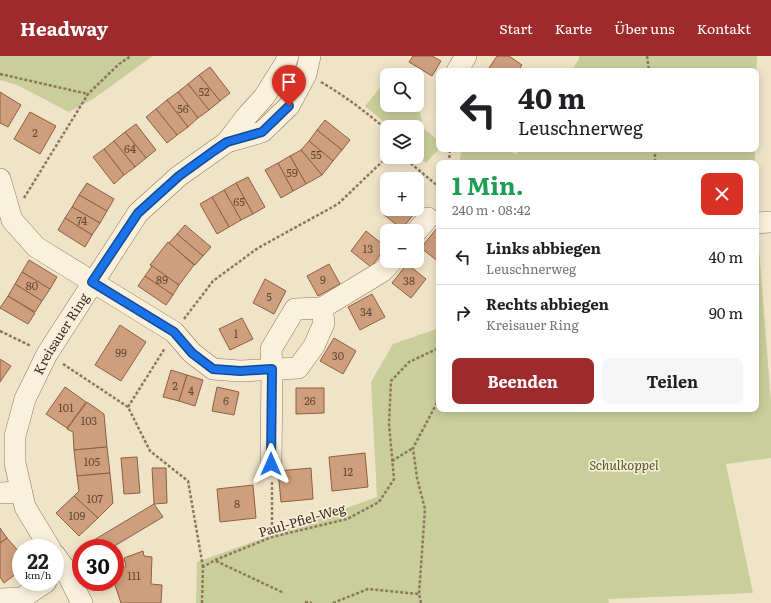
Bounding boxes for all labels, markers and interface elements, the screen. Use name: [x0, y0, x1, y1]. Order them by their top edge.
text: Headway: [20, 14, 108, 42]
text: Start: [499, 18, 533, 38]
text: Karte: [555, 18, 592, 38]
text: Über uns: [614, 18, 675, 38]
text: Kontakt: [697, 18, 751, 38]
pin: [272, 65, 306, 106]
map controls: [380, 68, 424, 268]
button: search: [380, 68, 424, 112]
icon: arrive: [278, 71, 300, 93]
text: 40 m: [518, 76, 586, 118]
house number: 52: [198, 83, 210, 99]
icon: left: [452, 84, 504, 136]
house number: 56: [177, 100, 189, 116]
text: Leuschnerweg: [518, 114, 643, 141]
button: layers: [380, 120, 424, 164]
house number: 2: [32, 124, 38, 140]
house number: 64: [124, 140, 136, 156]
house number: 55: [310, 146, 322, 162]
house number: 59: [286, 164, 298, 180]
text: 1 Min.: [452, 167, 524, 202]
button: +: [380, 172, 424, 216]
button: close: [701, 173, 743, 215]
house number: 65: [233, 193, 245, 209]
text: 240 m · 08:42: [452, 200, 531, 219]
house number: 74: [77, 212, 87, 228]
button: −: [380, 224, 424, 268]
text: Links abbiegen: [486, 236, 601, 259]
house number: 13: [363, 240, 373, 256]
text: 40 m: [709, 245, 743, 268]
icon: left: [452, 246, 474, 268]
text: Leuschnerweg: [486, 259, 576, 278]
house number: 89: [156, 271, 168, 287]
house number: 9: [320, 271, 326, 287]
house number: 38: [403, 272, 415, 288]
house number: 80: [26, 277, 38, 293]
street label: Kreisauer Ring: [28, 288, 93, 378]
house number: 5: [266, 288, 272, 304]
text: Rechts abbiegen: [486, 292, 609, 315]
text: 90 m: [709, 301, 743, 324]
icon: right: [452, 302, 474, 324]
house number: 34: [360, 303, 372, 319]
text: Kreisauer Ring: [486, 315, 579, 334]
house number: 1: [234, 325, 239, 341]
house number: 99: [115, 344, 127, 360]
house number: 30: [332, 347, 344, 363]
button: Beenden: [452, 358, 594, 404]
button: Teilen: [602, 358, 743, 404]
house number: 2: [172, 377, 178, 393]
house number: 4: [188, 382, 194, 398]
house number: 6: [223, 392, 229, 408]
house number: 26: [304, 392, 316, 408]
house number: 101: [58, 399, 74, 415]
house number: 103: [81, 412, 97, 428]
position arrow: [250, 443, 292, 485]
house number: 105: [84, 453, 101, 469]
park label: Schulkoppel: [589, 455, 659, 474]
house number: 12: [343, 463, 353, 479]
house number: 107: [87, 490, 104, 506]
house number: 8: [234, 495, 240, 511]
street label: Paul-Pfiel-Weg: [256, 498, 348, 541]
house number: 109: [69, 507, 86, 523]
speed limit sign: 30: [72, 539, 124, 591]
text: 22: [27, 545, 49, 575]
text: km/h: [25, 567, 51, 582]
house number: 111: [127, 567, 141, 583]

